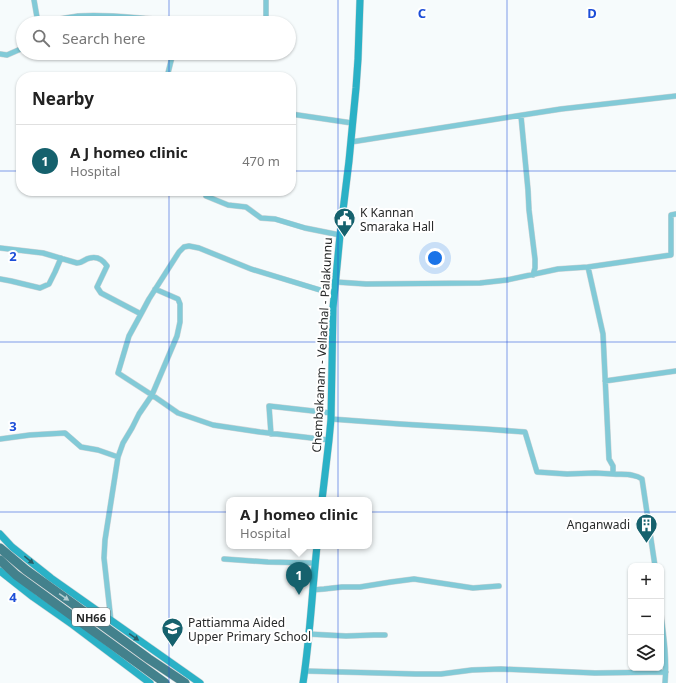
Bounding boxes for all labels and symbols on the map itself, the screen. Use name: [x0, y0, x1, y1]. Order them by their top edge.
text: C: [418, 4, 426, 22]
text: D: [587, 4, 597, 22]
place label: K Kannan Smaraka Hall: [360, 204, 434, 235]
public building icon: K Kannan Smaraka Hall: [332, 206, 358, 239]
street label: Chembakanam - Vellachal - Palakunnu: [308, 237, 336, 453]
text: 2: [9, 247, 17, 265]
your location: [425, 248, 445, 268]
text: 3: [9, 417, 17, 435]
building icon: Anganwadi: [633, 511, 659, 544]
place label: Anganwadi: [567, 516, 630, 533]
one-way arrow: [24, 556, 34, 565]
pin: 1: [286, 562, 312, 595]
text: 4: [9, 588, 17, 606]
one-way arrow: [59, 593, 69, 601]
road number: NH66: [72, 608, 110, 626]
place label: Pattiamma Aided Upper Primary School: [188, 614, 311, 645]
school or university icon: Pattiamma Aided Upper Primary School: [160, 616, 186, 649]
one-way arrow: [128, 633, 139, 641]

